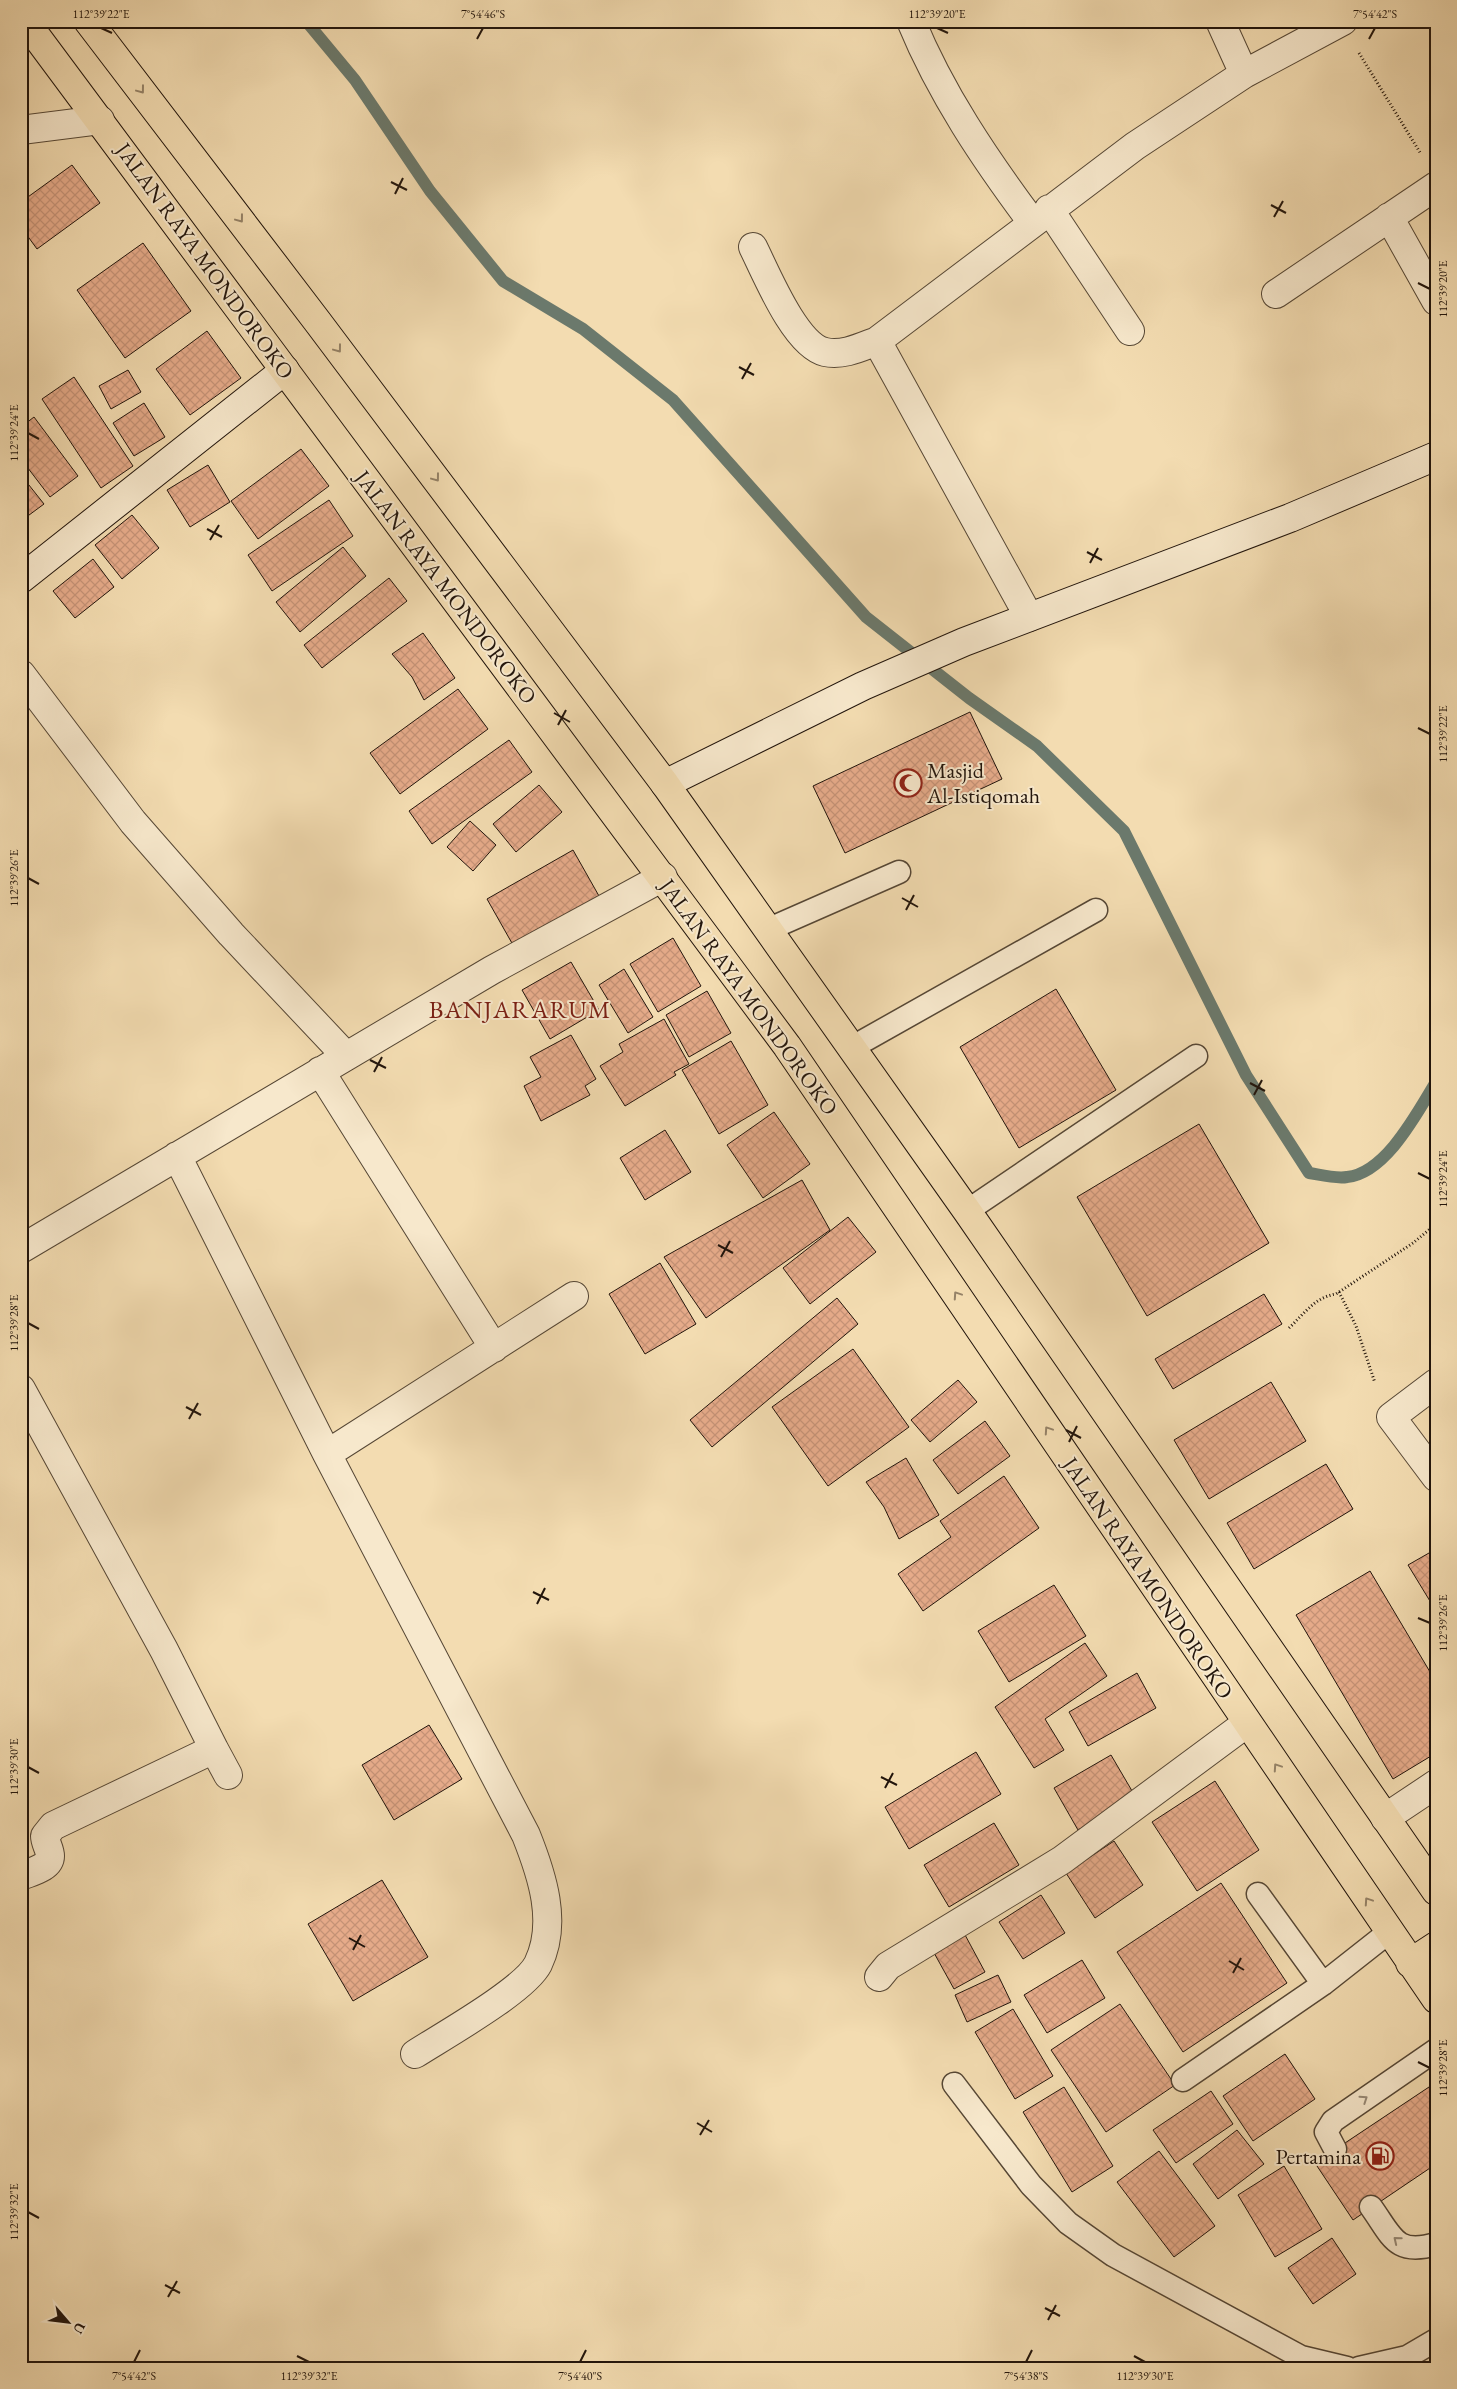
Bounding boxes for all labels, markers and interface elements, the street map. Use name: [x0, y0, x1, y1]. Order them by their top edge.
text: 112°39'22"E: [73, 6, 130, 22]
text: 7°54'46"S: [461, 6, 506, 22]
text: 112°39'20"E: [909, 6, 966, 22]
text: 7°54'42"S: [1353, 6, 1398, 22]
one-way arrow: [135, 84, 144, 94]
street label: JALAN RAYA MONDOROKO: [108, 135, 301, 385]
one-way arrow: [234, 213, 242, 222]
text: 112°39'20"E: [1435, 260, 1451, 317]
one-way arrow: [332, 343, 341, 353]
text: 112°39'24"E: [6, 404, 22, 461]
street label: JALAN RAYA MONDOROKO: [347, 463, 544, 710]
one-way arrow: [430, 472, 439, 482]
text: 112°39'22"E: [1435, 705, 1451, 762]
place label: Masjid Al-Istiqomah: [926, 756, 1040, 810]
mosque icon: Masjid Al-Istiqomah: [893, 768, 923, 798]
text: 112°39'26"E: [6, 849, 22, 906]
street label: JALAN RAYA MONDOROKO: [652, 871, 845, 1121]
district label: BANJARARUM: [429, 993, 611, 1025]
text: 112°39'24"E: [1435, 1150, 1451, 1207]
one-way arrow: [953, 1292, 963, 1301]
text: 112°39'28"E: [6, 1294, 22, 1351]
one-way arrow: [1045, 1426, 1054, 1436]
street label: JALAN RAYA MONDOROKO: [1055, 1450, 1240, 1705]
text: 112°39'26"E: [1435, 1594, 1451, 1651]
text: 112°39'30"E: [6, 1738, 22, 1795]
one-way arrow: [1274, 1763, 1283, 1773]
one-way arrow: [1365, 1898, 1374, 1907]
text: 112°39'28"E: [1435, 2039, 1451, 2096]
one-way arrow: [1358, 2096, 1368, 2105]
fuel station icon: Pertamina: [1365, 2141, 1395, 2171]
place label: Pertamina: [1275, 2142, 1361, 2171]
text: 112°39'32"E: [6, 2183, 22, 2240]
one-way arrow: [1394, 2238, 1403, 2246]
north arrow: [42, 2296, 92, 2346]
text: U: [69, 2319, 90, 2337]
text: 7°54'42"S: [112, 2368, 157, 2384]
text: 112°39'32"E: [281, 2368, 338, 2384]
text: 7°54'40"S: [558, 2368, 603, 2384]
text: 7°54'38"S: [1004, 2368, 1049, 2384]
text: 112°39'30"E: [1117, 2368, 1174, 2384]

